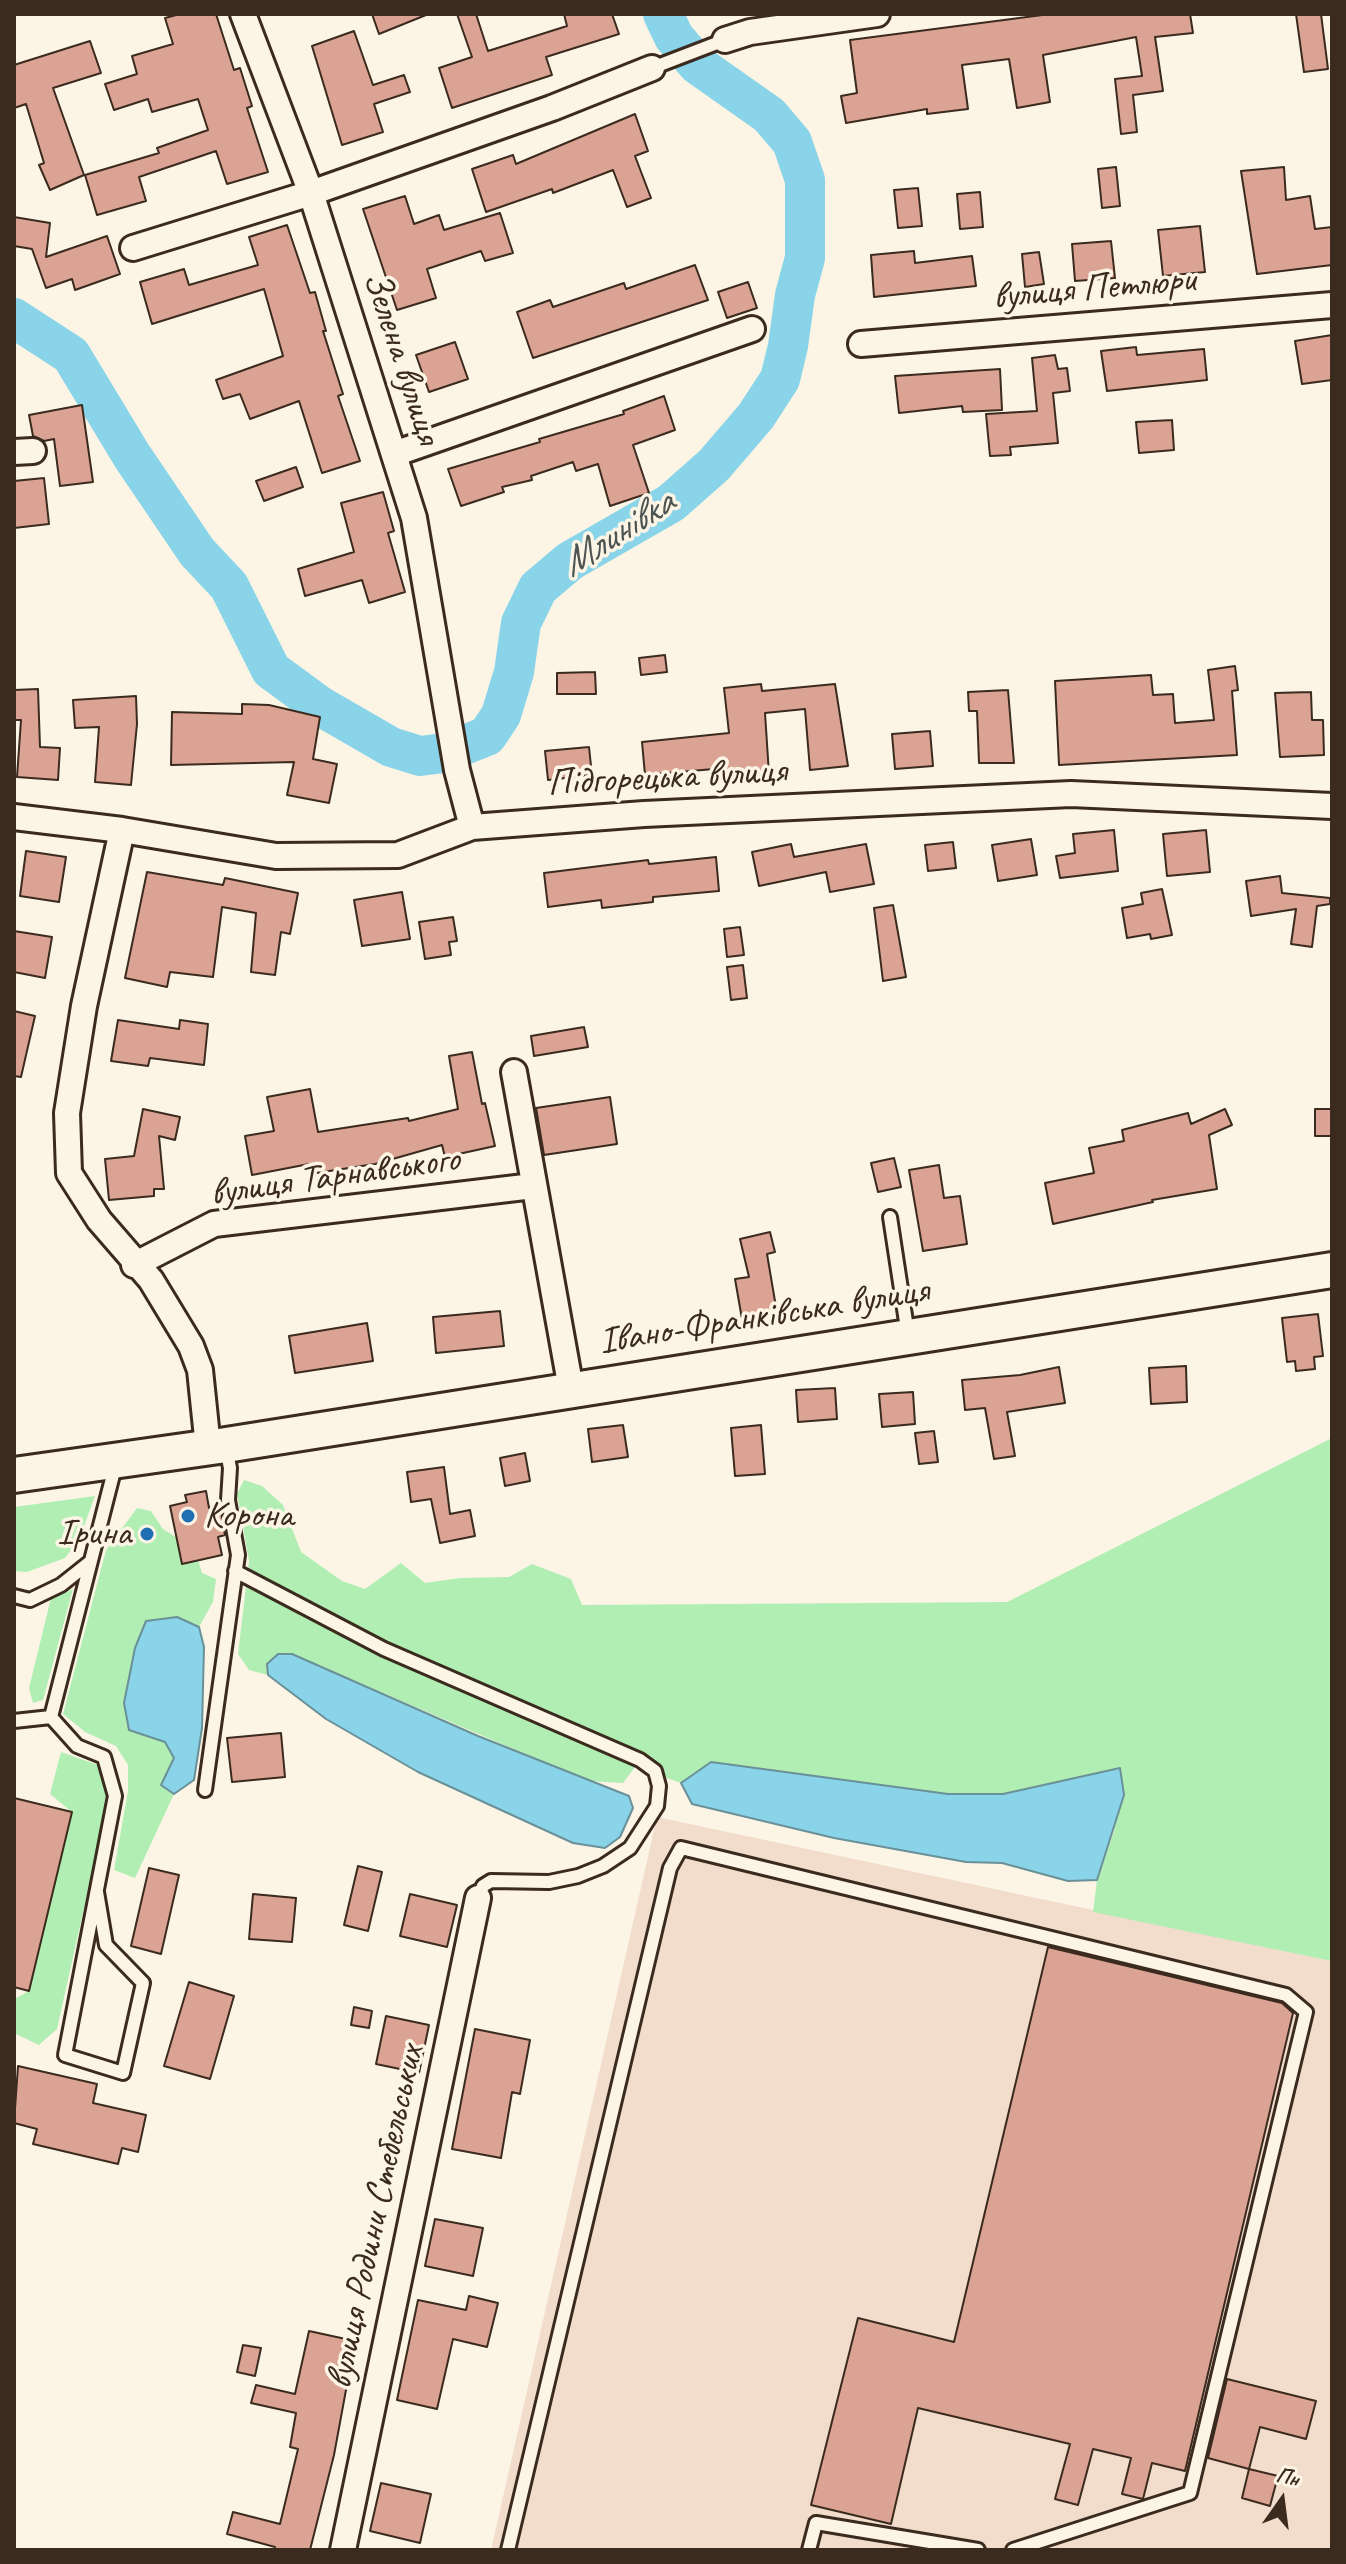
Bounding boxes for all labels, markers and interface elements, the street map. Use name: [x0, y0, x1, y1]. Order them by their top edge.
street label: вулиця Петлюри: [991, 257, 1197, 321]
street label: Зелена вулиця: [352, 266, 450, 450]
water label: Млинівка: [552, 480, 684, 588]
street label: Підгорецька вулиця: [546, 749, 788, 807]
street label: вулиця Тарнавського: [208, 1137, 462, 1217]
street label: Івано-Франківська вулиця: [596, 1268, 932, 1366]
place label: Корона: [204, 1493, 293, 1539]
marker: Корона: [179, 1507, 197, 1525]
place label: Ірина: [57, 1511, 131, 1557]
marker: Ірина: [138, 1525, 156, 1543]
street label: вулиця Родини Стебельських: [317, 2041, 435, 2393]
north arrow: [1242, 2460, 1322, 2540]
text: Пн: [1273, 2460, 1302, 2493]

